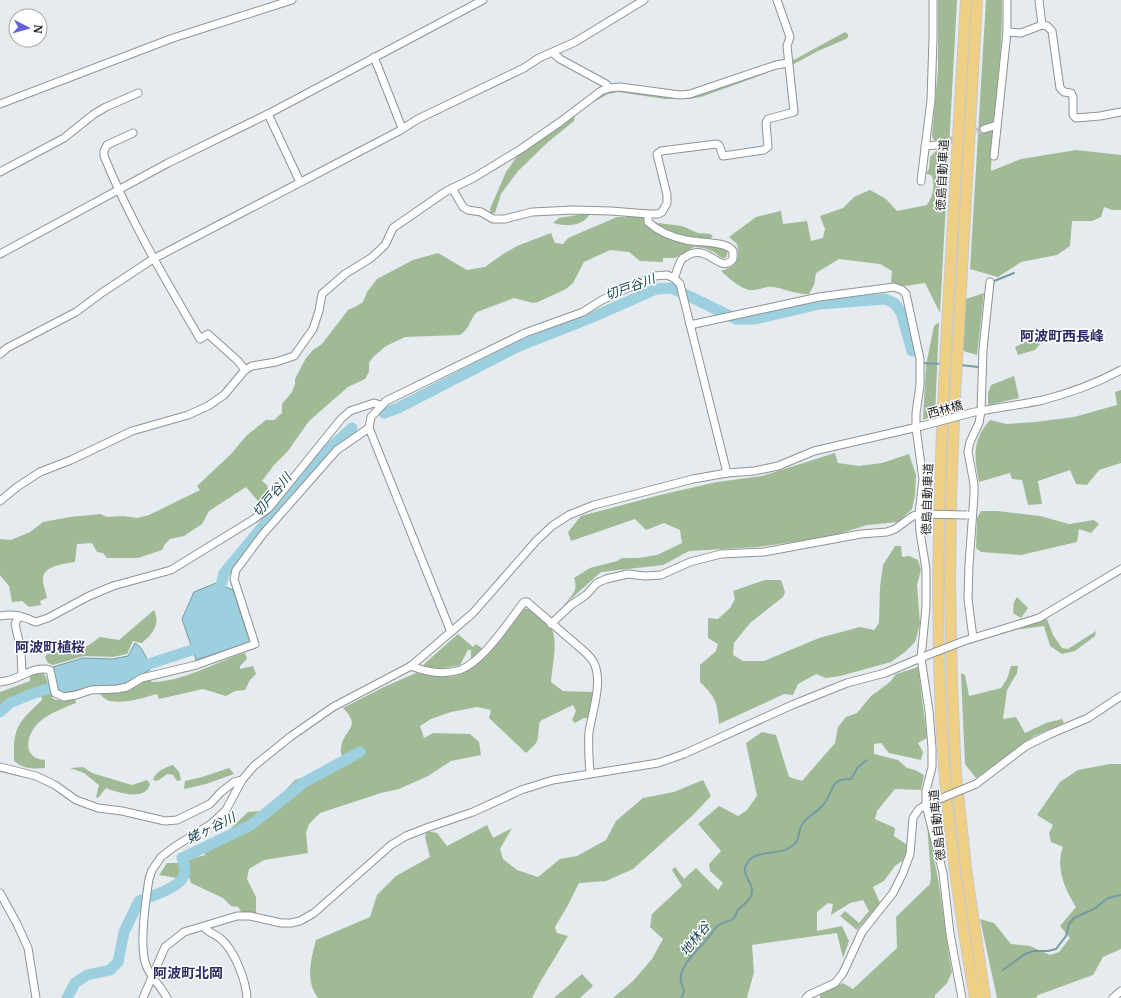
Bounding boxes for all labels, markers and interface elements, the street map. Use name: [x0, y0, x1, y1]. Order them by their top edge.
north arrow: [8, 8, 48, 48]
text: N: [30, 24, 45, 34]
street label: 徳島自動車道: [933, 139, 951, 211]
water label: 切戸谷川: [603, 269, 659, 304]
district label: 阿波町西長峰: [1020, 327, 1104, 345]
street label: 西林橋: [926, 397, 964, 421]
street label: 徳島自動車道: [918, 463, 936, 535]
water label: 切戸谷川: [249, 468, 297, 520]
district label: 阿波町植桜: [15, 638, 85, 656]
street label: 徳島自動車道: [926, 788, 948, 862]
water label: 姥ヶ谷川: [184, 808, 240, 847]
water label: 地林谷: [676, 918, 715, 960]
district label: 阿波町北岡: [153, 964, 223, 982]

